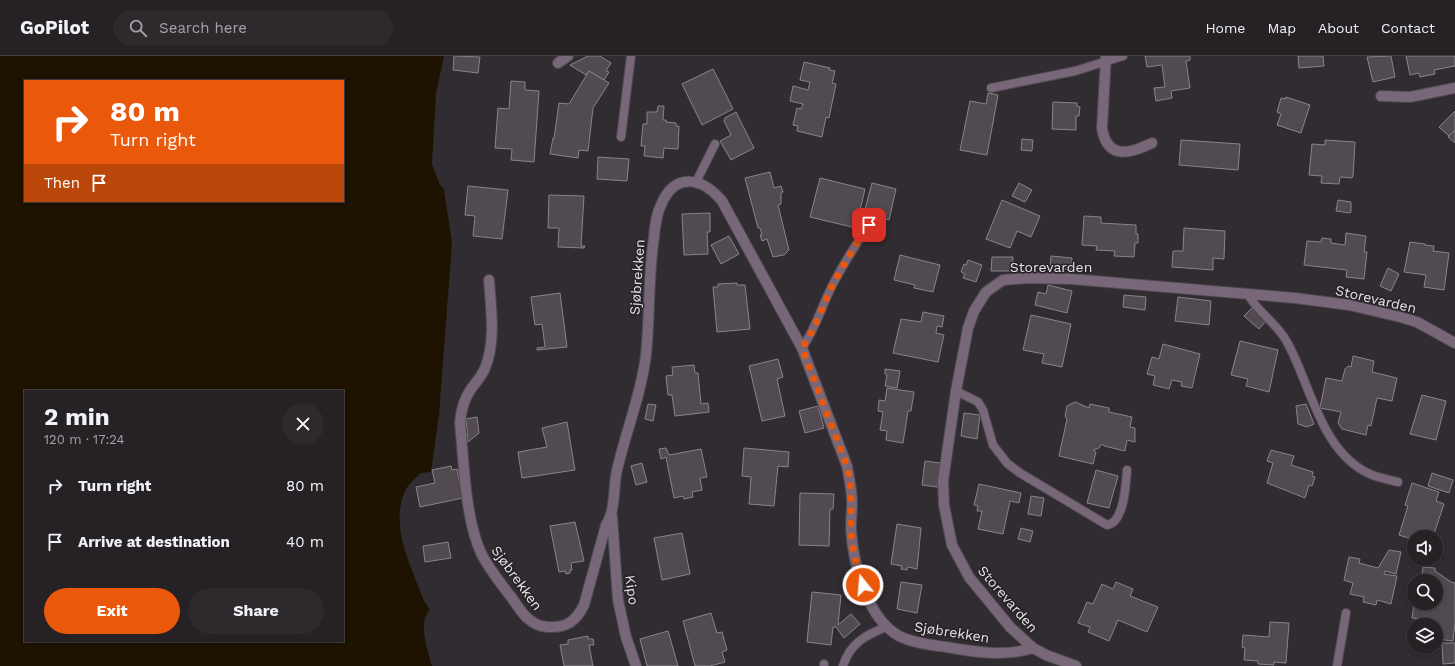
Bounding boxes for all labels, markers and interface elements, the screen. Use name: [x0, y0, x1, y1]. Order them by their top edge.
search box: [113, 10, 393, 46]
text: GoPilot: [20, 16, 89, 39]
icon: search: [127, 17, 149, 39]
text: Search here: [159, 19, 247, 37]
text: Home: [1205, 20, 1245, 36]
text: Map: [1267, 20, 1296, 36]
text: About: [1318, 20, 1359, 36]
text: Contact: [1381, 20, 1435, 36]
text: 80 m: [110, 95, 180, 128]
icon: right: [44, 96, 96, 148]
text: Turn right: [110, 129, 196, 150]
icon: arrive: [88, 172, 110, 194]
text: Then: [44, 174, 80, 192]
pin: [852, 208, 886, 242]
icon: arrive: [858, 214, 880, 236]
street label: Sjøbrekken: [626, 239, 648, 315]
street label: Storevarden: [1010, 259, 1092, 275]
street label: Storevarden: [1334, 282, 1418, 316]
text: 2 min: [44, 403, 110, 431]
button: close: [282, 403, 324, 445]
text: 120 m · 17:24: [44, 432, 124, 447]
icon: right: [44, 475, 66, 497]
text: Turn right: [78, 477, 151, 495]
text: 80 m: [286, 477, 324, 495]
map controls: [1407, 530, 1443, 654]
button: sound: [1407, 530, 1443, 566]
icon: arrive: [44, 531, 66, 553]
text: Arrive at destination: [78, 533, 230, 551]
text: 40 m: [286, 533, 324, 551]
street label: Sjøbrekken: [488, 543, 546, 613]
street label: Storevarden: [975, 563, 1041, 635]
position arrow: [842, 564, 884, 606]
street label: Kipo: [622, 574, 642, 606]
button: search: [1407, 574, 1443, 610]
button: Exit: [44, 588, 180, 634]
button: Share: [188, 588, 324, 634]
street label: Sjøbrekken: [913, 618, 991, 646]
button: layers: [1407, 618, 1443, 654]

